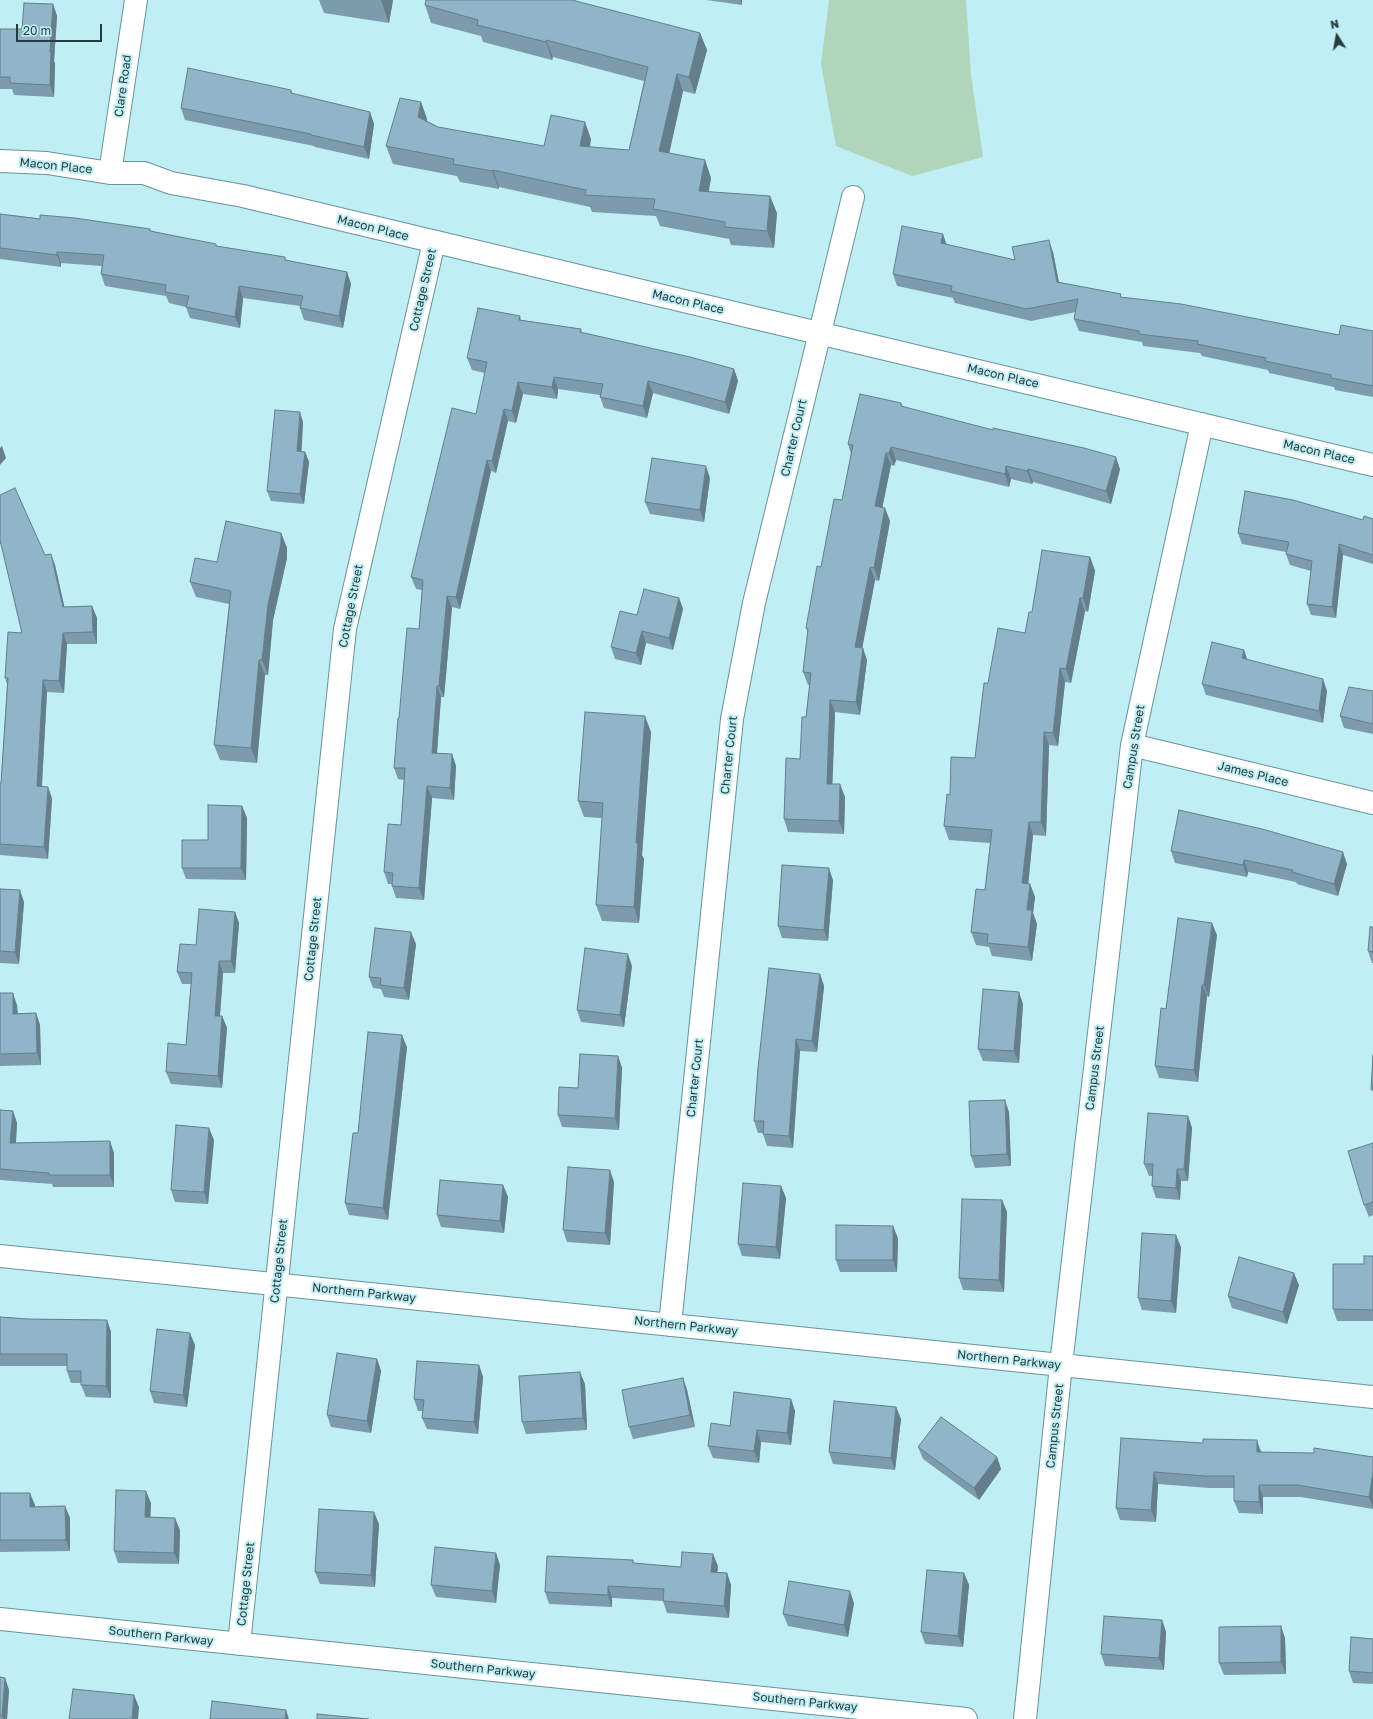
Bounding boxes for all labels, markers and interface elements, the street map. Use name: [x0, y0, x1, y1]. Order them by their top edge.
scale bar: [18, 16, 104, 42]
north arrow: [1317, 16, 1357, 56]
text: N: [1329, 17, 1340, 31]
text: 20 m: [23, 23, 51, 38]
street label: Clare Road: [112, 54, 134, 118]
street label: Macon Place: [19, 155, 93, 177]
street label: Macon Place: [336, 212, 410, 244]
street label: Cottage Street: [406, 247, 440, 333]
street label: Macon Place: [651, 287, 725, 317]
street label: Macon Place: [966, 361, 1040, 391]
street label: Charter Court: [778, 398, 810, 478]
street label: Macon Place: [1282, 437, 1356, 467]
street label: Cottage Street: [336, 563, 366, 649]
street label: Campus Street: [1120, 704, 1148, 790]
street label: Charter Court: [718, 715, 740, 795]
street label: James Place: [1216, 758, 1290, 790]
street label: Cottage Street: [301, 896, 325, 982]
street label: Campus Street: [1083, 1025, 1107, 1111]
street label: Charter Court: [684, 1038, 706, 1118]
street label: Cottage Street: [267, 1218, 291, 1304]
street label: Northern Parkway: [311, 1280, 417, 1306]
street label: Northern Parkway: [633, 1313, 739, 1339]
street label: Northern Parkway: [956, 1347, 1062, 1373]
street label: Campus Street: [1043, 1383, 1067, 1469]
street label: Cottage Street: [234, 1541, 258, 1627]
street label: Southern Parkway: [108, 1623, 214, 1649]
street label: Southern Parkway: [430, 1656, 536, 1682]
street label: Southern Parkway: [752, 1689, 858, 1715]

